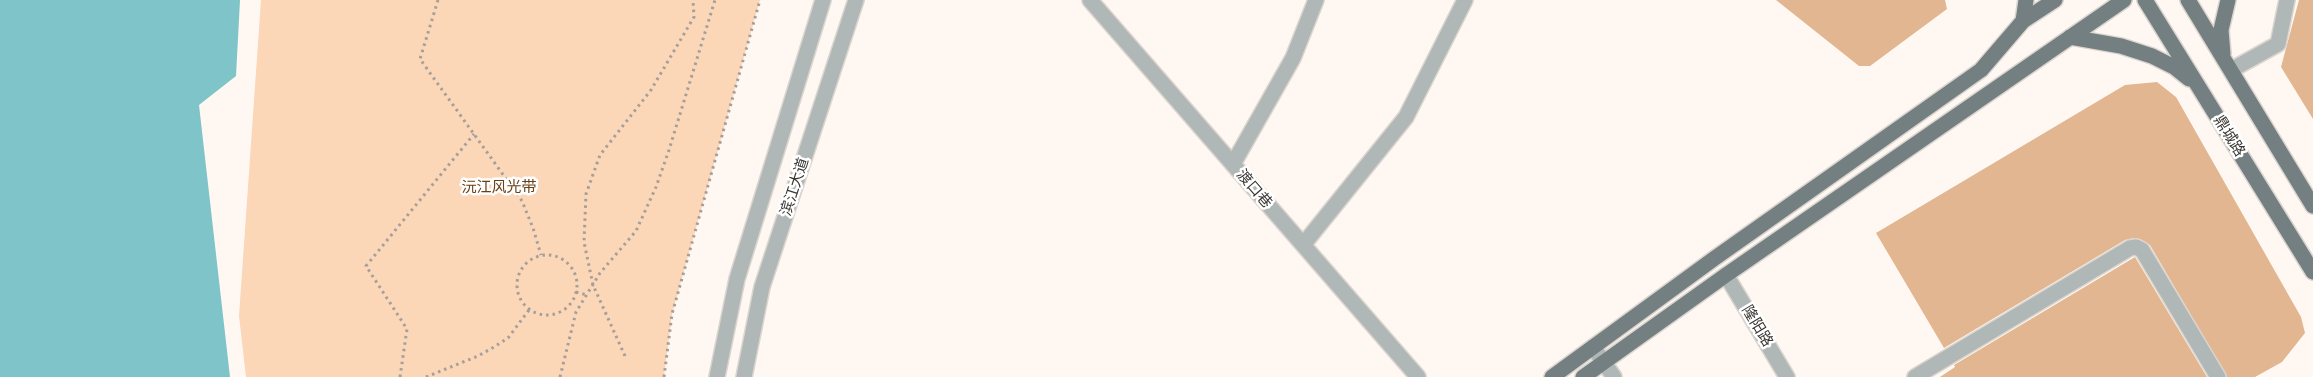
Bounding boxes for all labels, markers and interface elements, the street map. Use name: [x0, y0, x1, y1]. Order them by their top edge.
street label: 鼎城路: [2209, 112, 2249, 160]
street label: 滨江大道: [777, 156, 813, 218]
street label: 渡口巷: [1232, 166, 1276, 212]
park label: 沅江风光带: [462, 179, 536, 197]
street label: 隆阳路: [1738, 302, 1776, 350]

